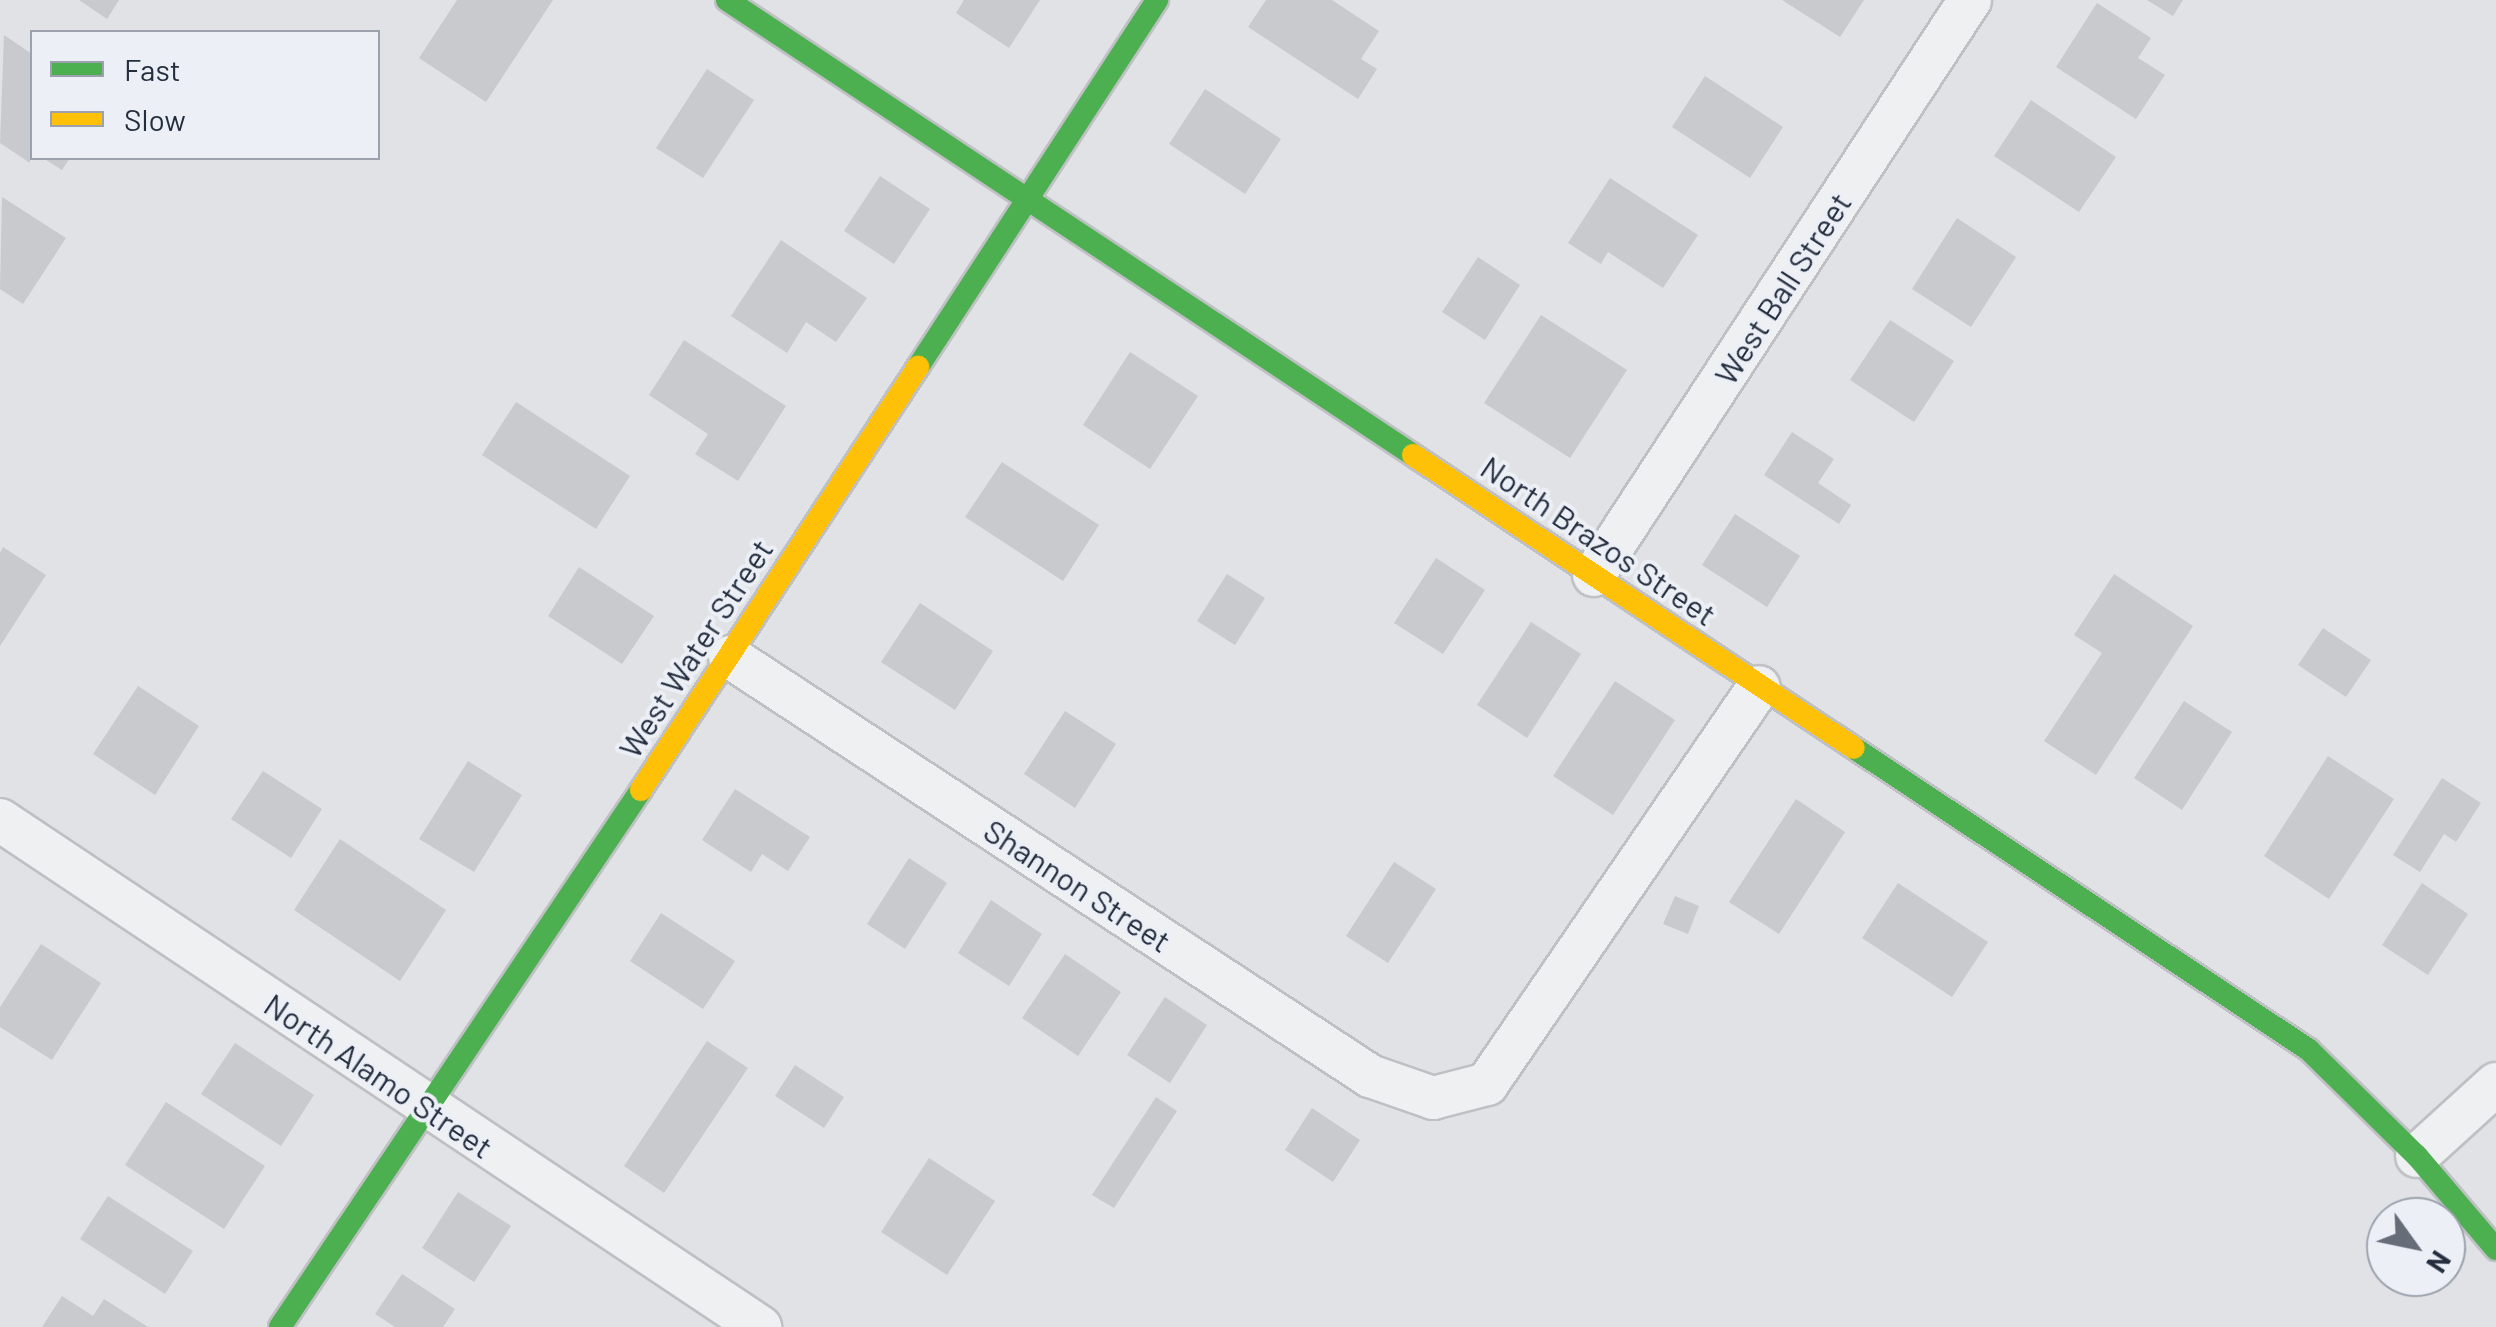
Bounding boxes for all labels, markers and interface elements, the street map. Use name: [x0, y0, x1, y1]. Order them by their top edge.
legend: [30, 30, 380, 160]
text: Fast: [124, 51, 181, 87]
text: Slow: [124, 101, 186, 137]
street label: West Ball Street: [1706, 185, 1858, 391]
street label: North Brazos Street: [1474, 447, 1724, 633]
street label: West Water Street: [610, 531, 780, 765]
street label: Shannon Street: [977, 810, 1179, 960]
street label: North Alamo Street: [258, 984, 500, 1166]
north arrow: [2366, 1197, 2466, 1297]
text: N: [2420, 1245, 2459, 1279]

